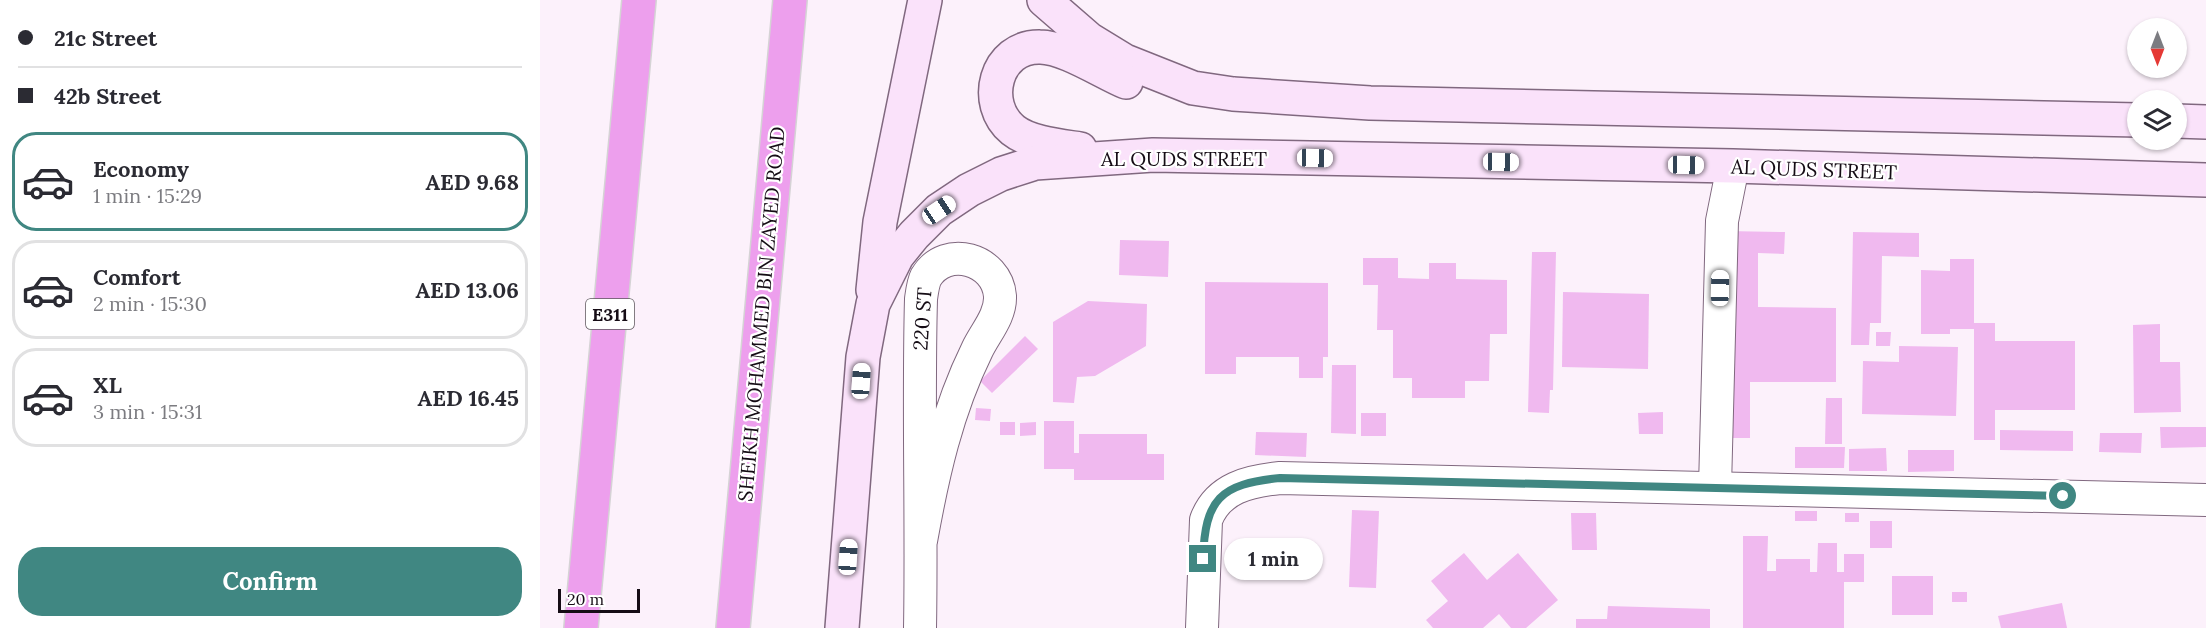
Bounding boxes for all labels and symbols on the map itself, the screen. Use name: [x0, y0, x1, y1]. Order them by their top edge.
north arrow: [2127, 18, 2187, 78]
street label: SHEIKH MOHAMMED BIN ZAYED ROAD: [732, 125, 790, 503]
street label: AL QUDS STREET: [1100, 146, 1267, 171]
car: [1297, 149, 1333, 167]
car: [1483, 153, 1519, 171]
street label: AL QUDS STREET: [1730, 154, 1898, 184]
car: [1668, 156, 1704, 174]
car: [919, 192, 959, 228]
car: [1711, 270, 1729, 306]
street label: 220 ST: [907, 286, 937, 351]
road number: E311: [586, 299, 634, 329]
car: [851, 362, 871, 400]
route start: [2049, 482, 2076, 509]
car: [838, 538, 858, 576]
callout: 1 min: [1224, 538, 1323, 580]
route end: [1189, 545, 1216, 572]
scale bar: [558, 586, 640, 614]

